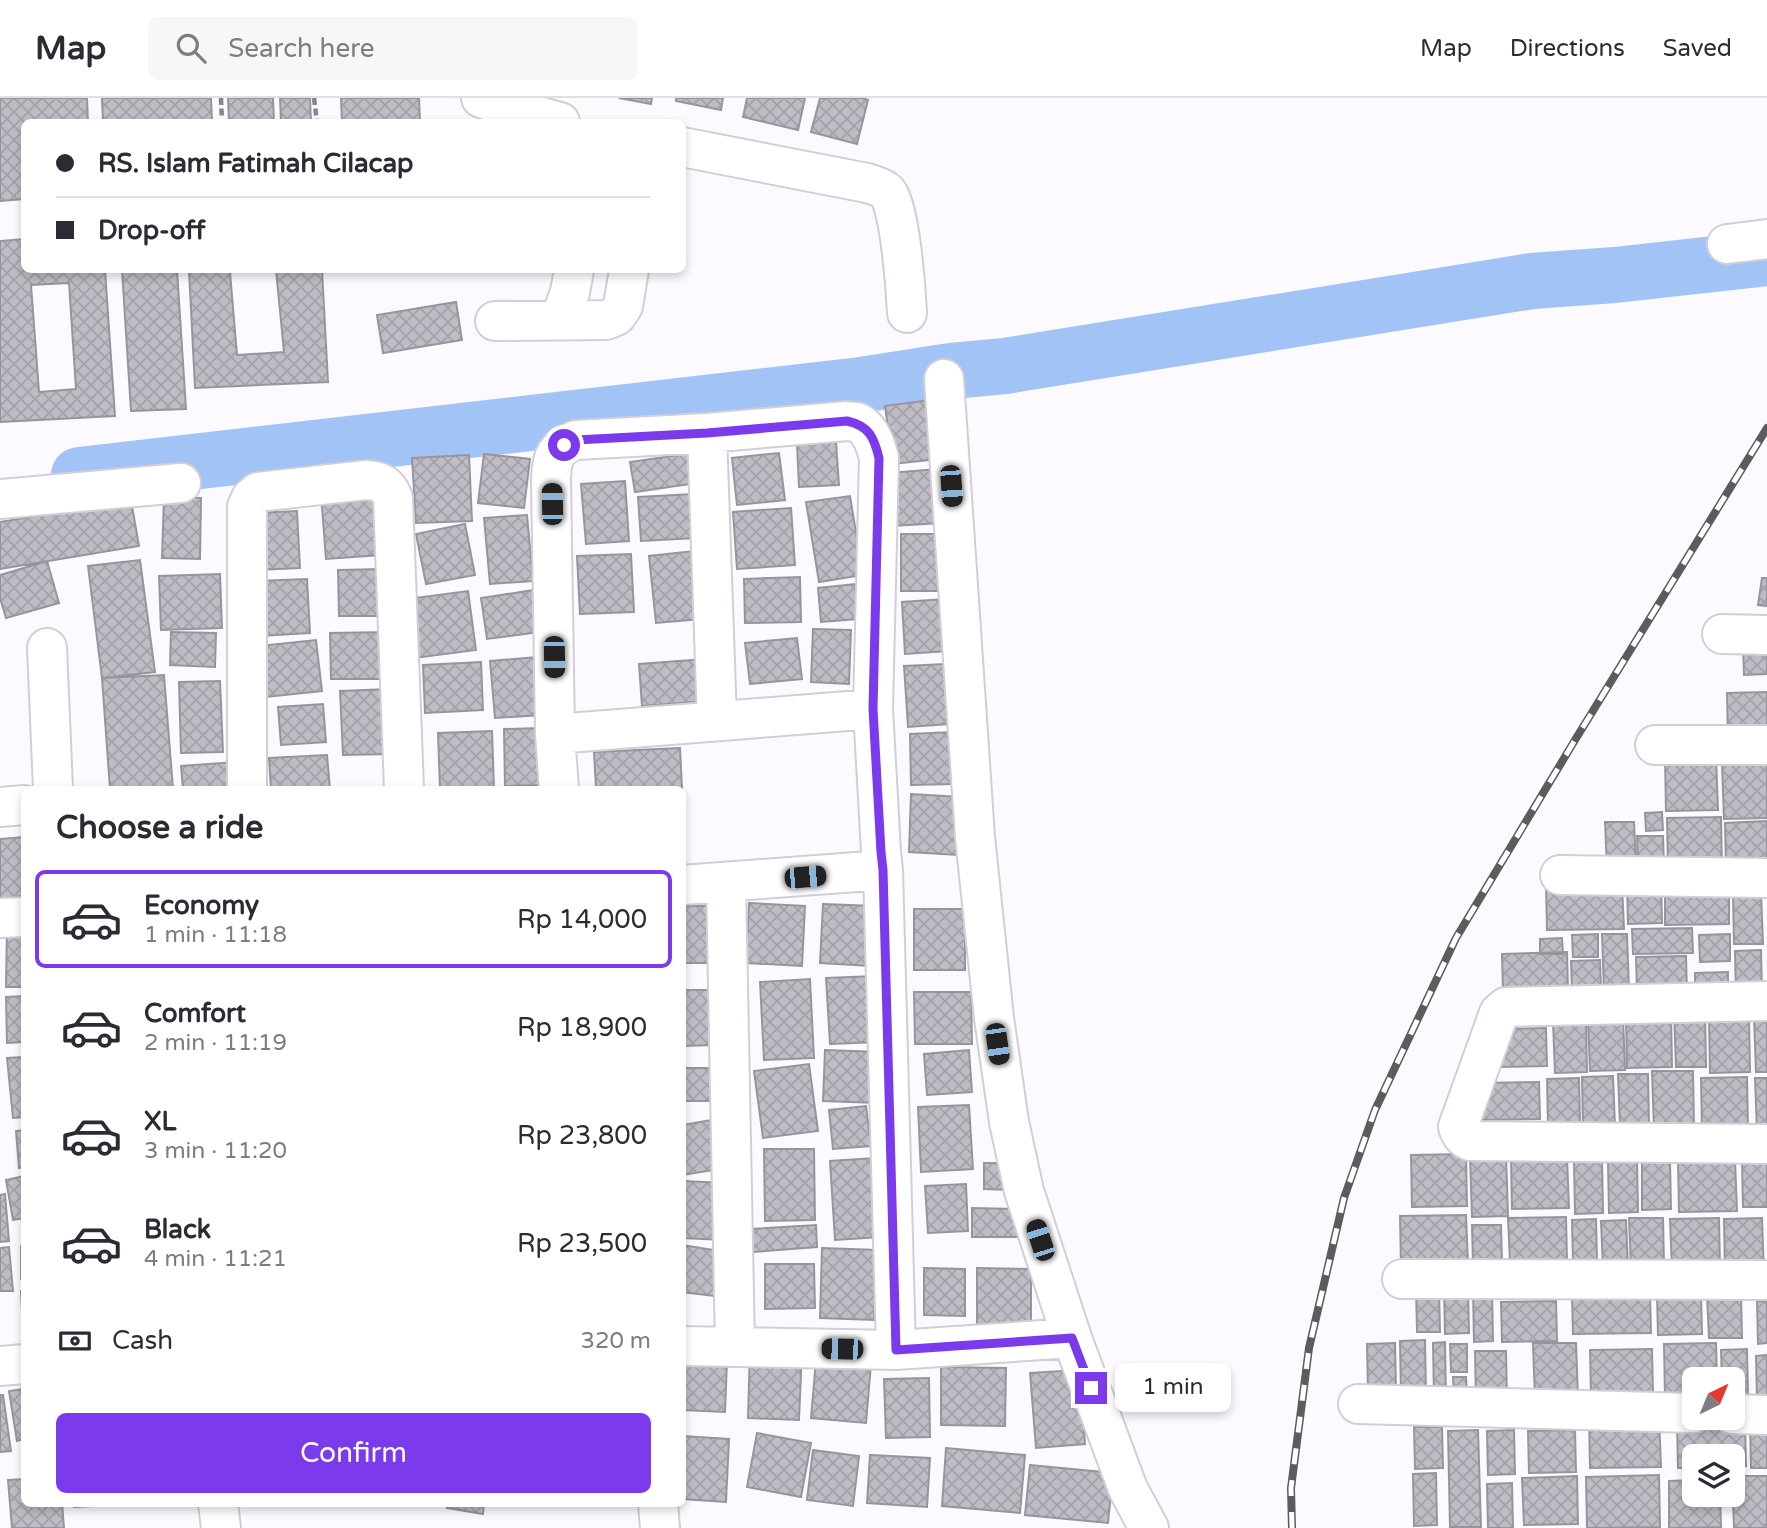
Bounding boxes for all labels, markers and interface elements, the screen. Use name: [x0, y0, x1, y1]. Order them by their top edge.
search box: [148, 17, 638, 80]
text: Map: [35, 29, 106, 68]
icon: search: [172, 29, 210, 67]
text: Search here: [228, 33, 374, 64]
text: Map: [1420, 34, 1472, 63]
text: Directions: [1510, 34, 1625, 63]
text: Saved: [1663, 34, 1732, 63]
text: RS. Islam Fatimah Cilacap: [98, 148, 413, 179]
text: Drop-off: [98, 215, 205, 246]
route start: [548, 429, 580, 461]
car: [940, 464, 963, 508]
car: [542, 483, 563, 525]
car: [544, 636, 565, 678]
text: Choose a ride: [56, 809, 263, 847]
car: [784, 865, 827, 889]
icon: car: [60, 888, 123, 951]
text: Economy: [144, 890, 259, 921]
text: Rp 14,000: [517, 904, 647, 935]
text: 1 min · 11:18: [144, 921, 287, 949]
icon: car: [60, 996, 123, 1059]
text: Comfort: [144, 998, 246, 1029]
text: Rp 18,900: [517, 1012, 647, 1043]
car: [984, 1022, 1011, 1066]
text: 2 min · 11:19: [144, 1029, 287, 1057]
icon: car: [60, 1104, 123, 1167]
text: XL: [144, 1106, 176, 1137]
text: Rp 23,800: [517, 1120, 647, 1151]
text: 3 min · 11:20: [144, 1137, 287, 1165]
icon: car: [60, 1212, 123, 1275]
text: Black: [144, 1214, 211, 1245]
car: [1024, 1217, 1057, 1263]
text: Rp 23,500: [517, 1228, 647, 1259]
text: 4 min · 11:21: [144, 1245, 287, 1273]
icon: cash: [56, 1322, 94, 1360]
text: Cash: [112, 1325, 173, 1356]
text: 320 m: [581, 1327, 651, 1355]
car: [821, 1338, 864, 1360]
callout: 1 min: [1116, 1364, 1231, 1412]
north arrow: [1682, 1367, 1745, 1430]
map controls: [1682, 1367, 1745, 1507]
route end: [1075, 1372, 1107, 1404]
text: 1 min: [1142, 1373, 1204, 1401]
button: Confirm: [56, 1413, 651, 1493]
button: layers: [1682, 1444, 1745, 1507]

